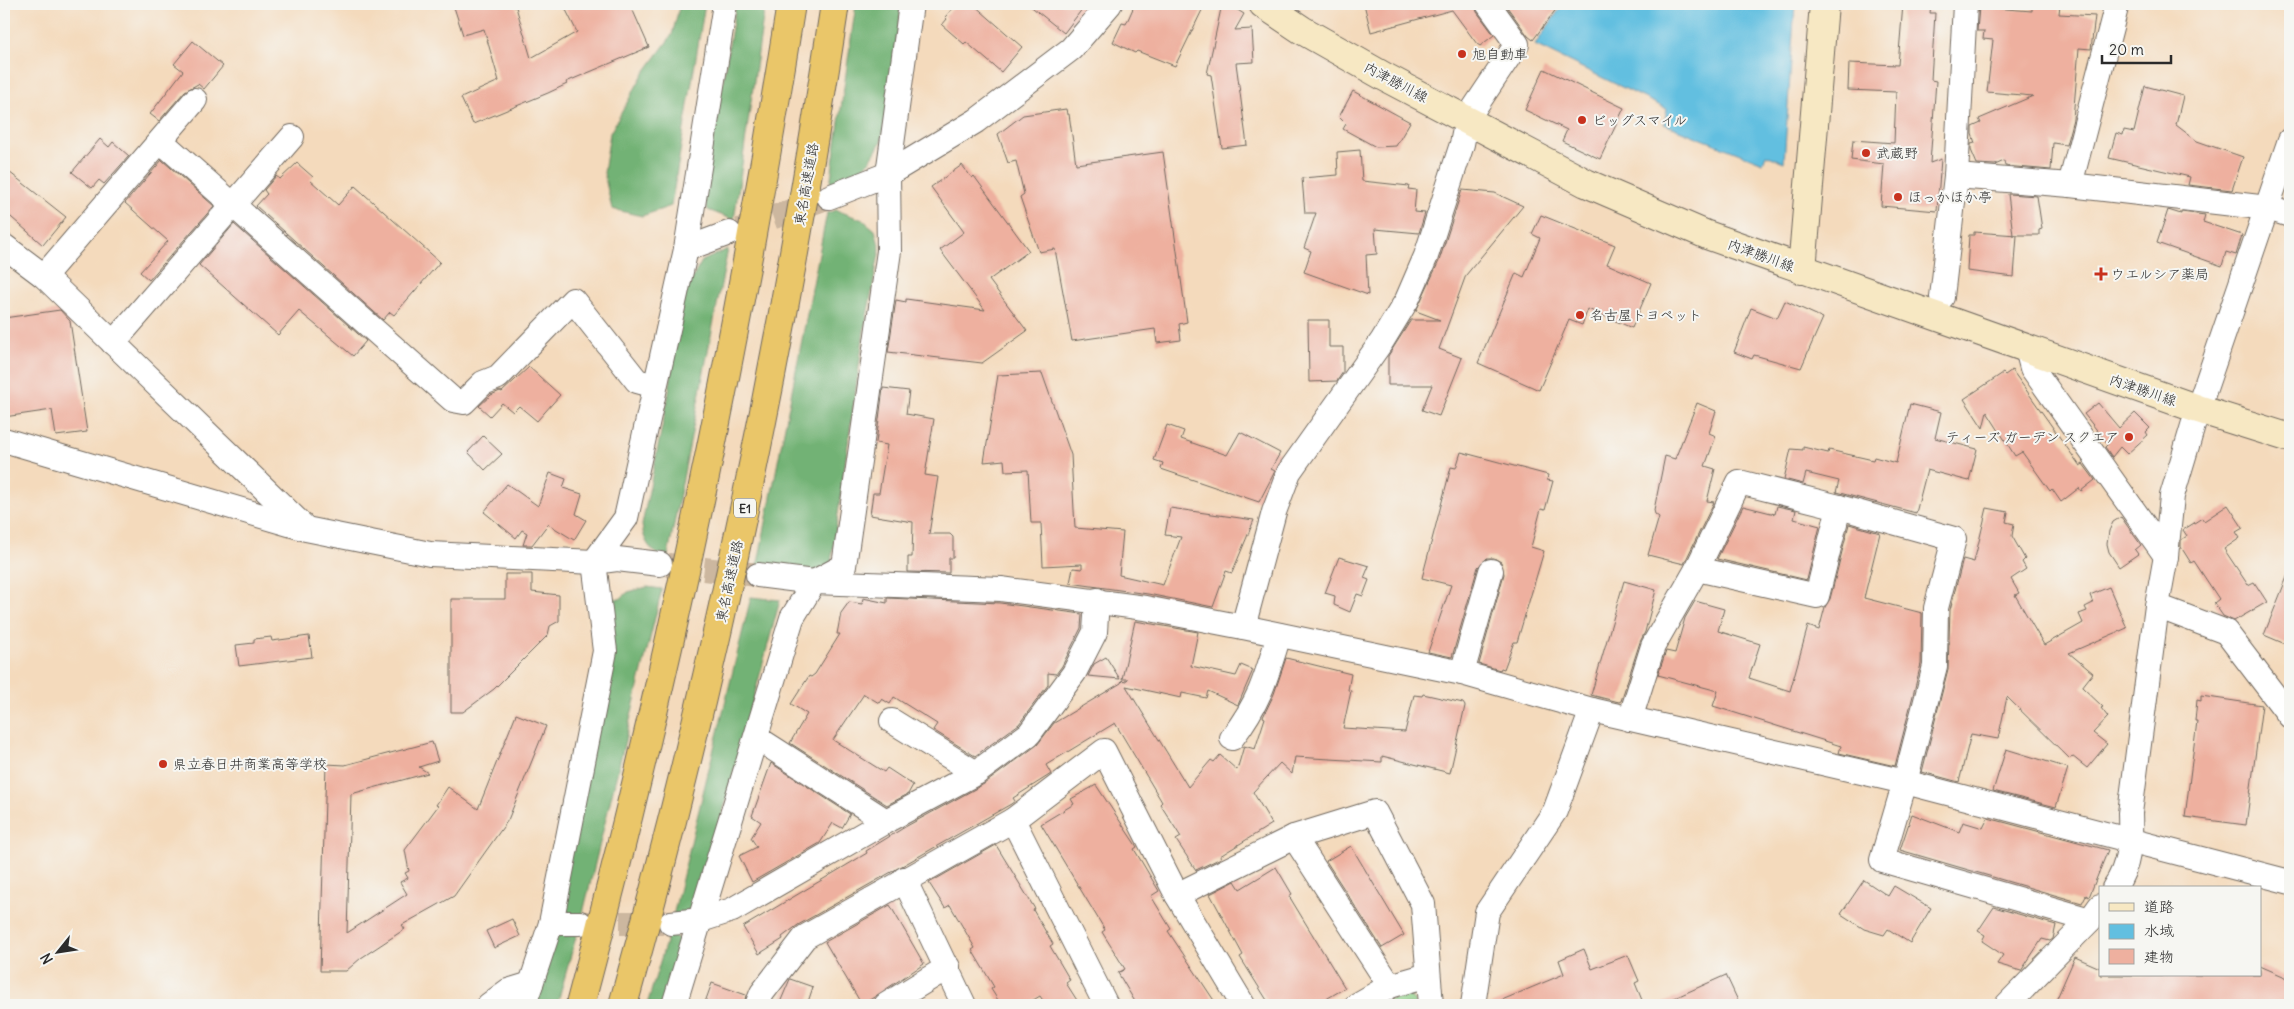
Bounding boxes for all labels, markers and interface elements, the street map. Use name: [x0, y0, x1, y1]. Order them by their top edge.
scale bar: [2102, 32, 2170, 64]
text: 20 m: [2109, 40, 2144, 59]
place label: 旭自動車: [1472, 45, 1528, 63]
marker: 旭自動車: [1456, 48, 1468, 60]
street label: 内津勝川線: [1361, 58, 1431, 106]
place label: ビッグスマイル: [1592, 111, 1687, 129]
marker: ビッグスマイル: [1576, 114, 1588, 126]
street label: 東名高速道路: [790, 141, 822, 227]
place label: 武蔵野: [1876, 144, 1918, 162]
marker: 武蔵野: [1860, 147, 1872, 159]
place label: ほっかほか亭: [1908, 188, 1992, 206]
marker: ほっかほか亭: [1892, 191, 1904, 203]
street label: 内津勝川線: [1725, 235, 1797, 275]
place label: ウエルシア薬局: [2111, 265, 2209, 283]
marker: ウエルシア薬局: [2095, 268, 2107, 280]
place label: 名古屋トヨペット: [1590, 306, 1702, 324]
marker: 名古屋トヨペット: [1574, 309, 1586, 321]
street label: 内津勝川線: [2107, 370, 2179, 410]
place label: ティーズ ガーデン スクエア: [1945, 428, 2119, 446]
marker: ティーズ ガーデン スクエア: [2123, 431, 2135, 443]
road number: E1: [734, 498, 756, 518]
street label: 東名高速道路: [711, 538, 747, 624]
place label: 県立春日井商業高等学校: [173, 755, 327, 773]
marker: 県立春日井商業高等学校: [157, 758, 169, 770]
legend: [2099, 886, 2262, 976]
text: 道路: [2144, 897, 2174, 916]
text: 水域: [2144, 921, 2174, 940]
north arrow: [32, 926, 82, 976]
text: 建物: [2144, 947, 2174, 966]
text: N: [37, 950, 57, 967]

